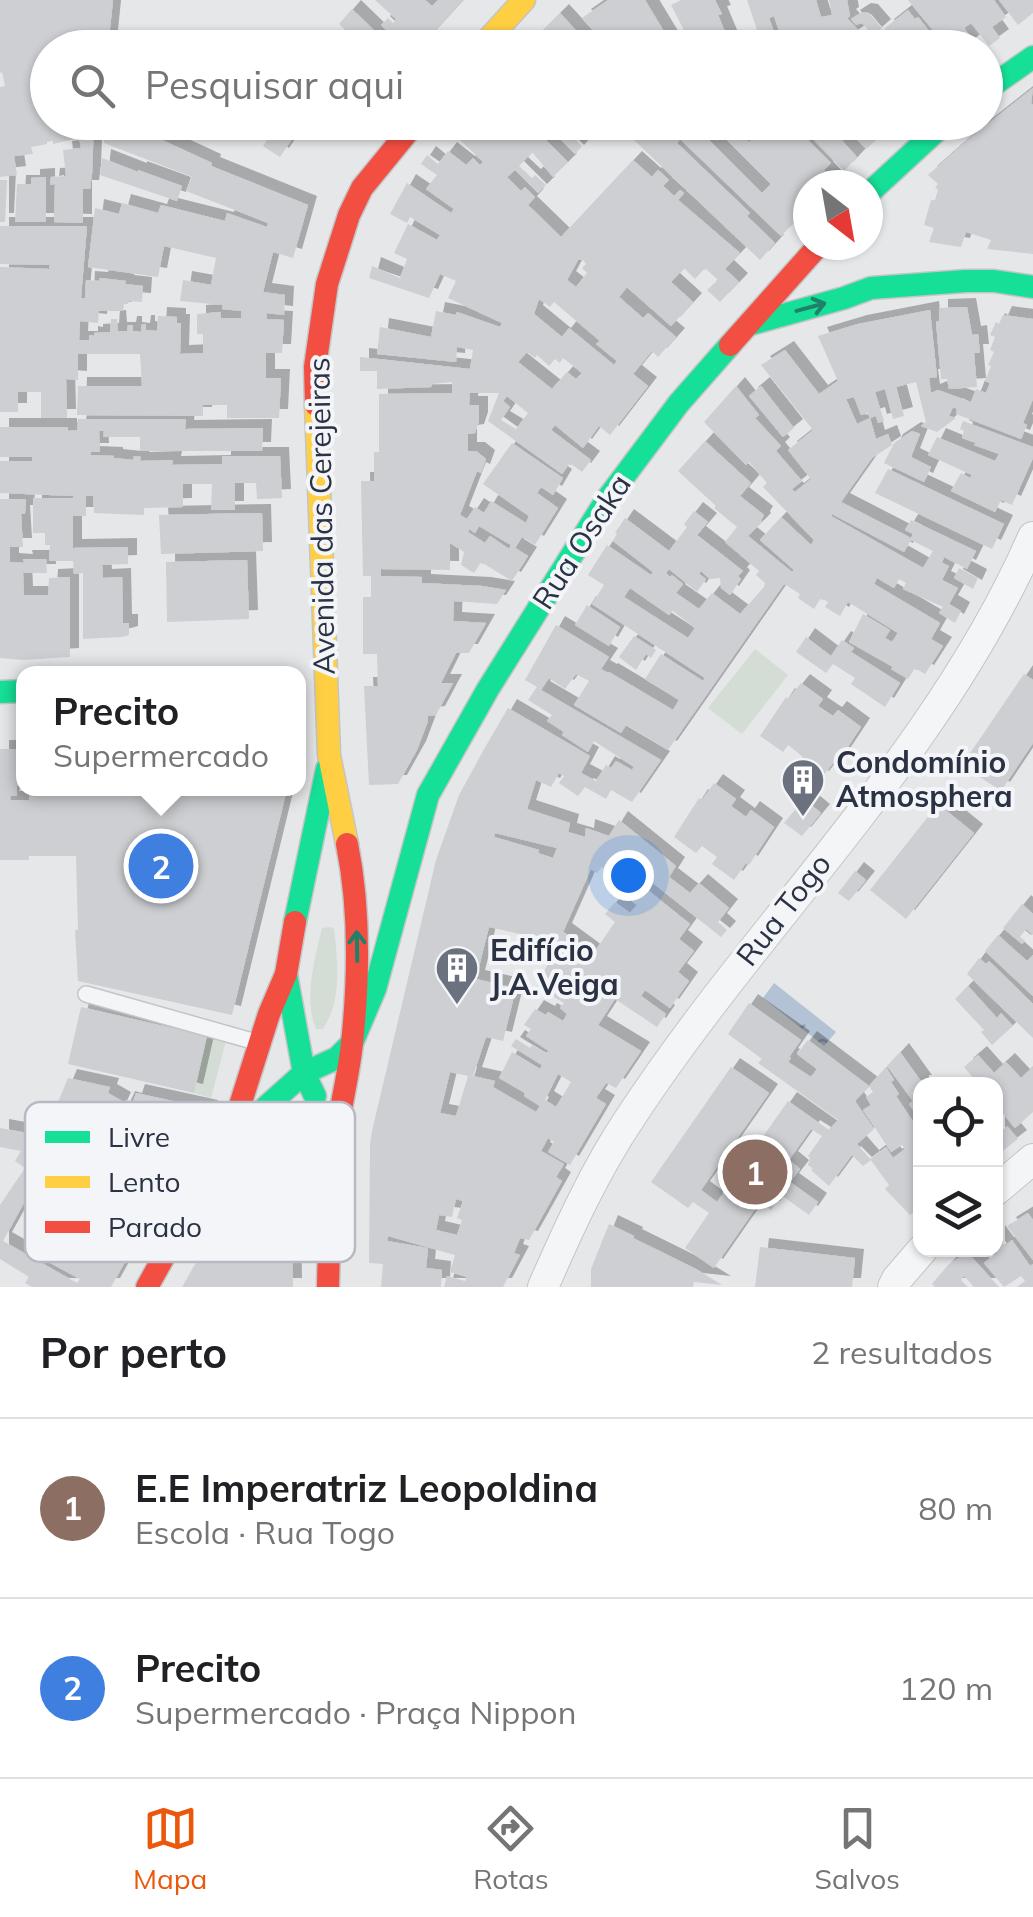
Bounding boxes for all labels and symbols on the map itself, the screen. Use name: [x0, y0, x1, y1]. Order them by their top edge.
north arrow: [793, 170, 883, 260]
one-way arrow: [795, 297, 826, 316]
street label: Avenida das Cerejeiras: [299, 357, 343, 675]
street label: Rua Osaka: [523, 467, 639, 616]
place label: Condomínio Atmosphera: [836, 743, 1013, 815]
building icon: Condomínio Atmosphera: [780, 757, 826, 818]
pin: 2: [128, 828, 194, 904]
street label: Rua Togo: [728, 846, 839, 973]
your location: [603, 850, 654, 901]
one-way arrow: [348, 930, 366, 962]
place label: Edifício J.A.Veiga: [490, 931, 619, 1003]
building icon: Edifício J.A.Veiga: [434, 945, 480, 1006]
legend: [25, 1102, 355, 1262]
text: Livre: [108, 1119, 170, 1154]
pin: 1: [722, 1134, 788, 1210]
text: Lento: [108, 1164, 180, 1199]
text: Parado: [108, 1209, 202, 1244]

